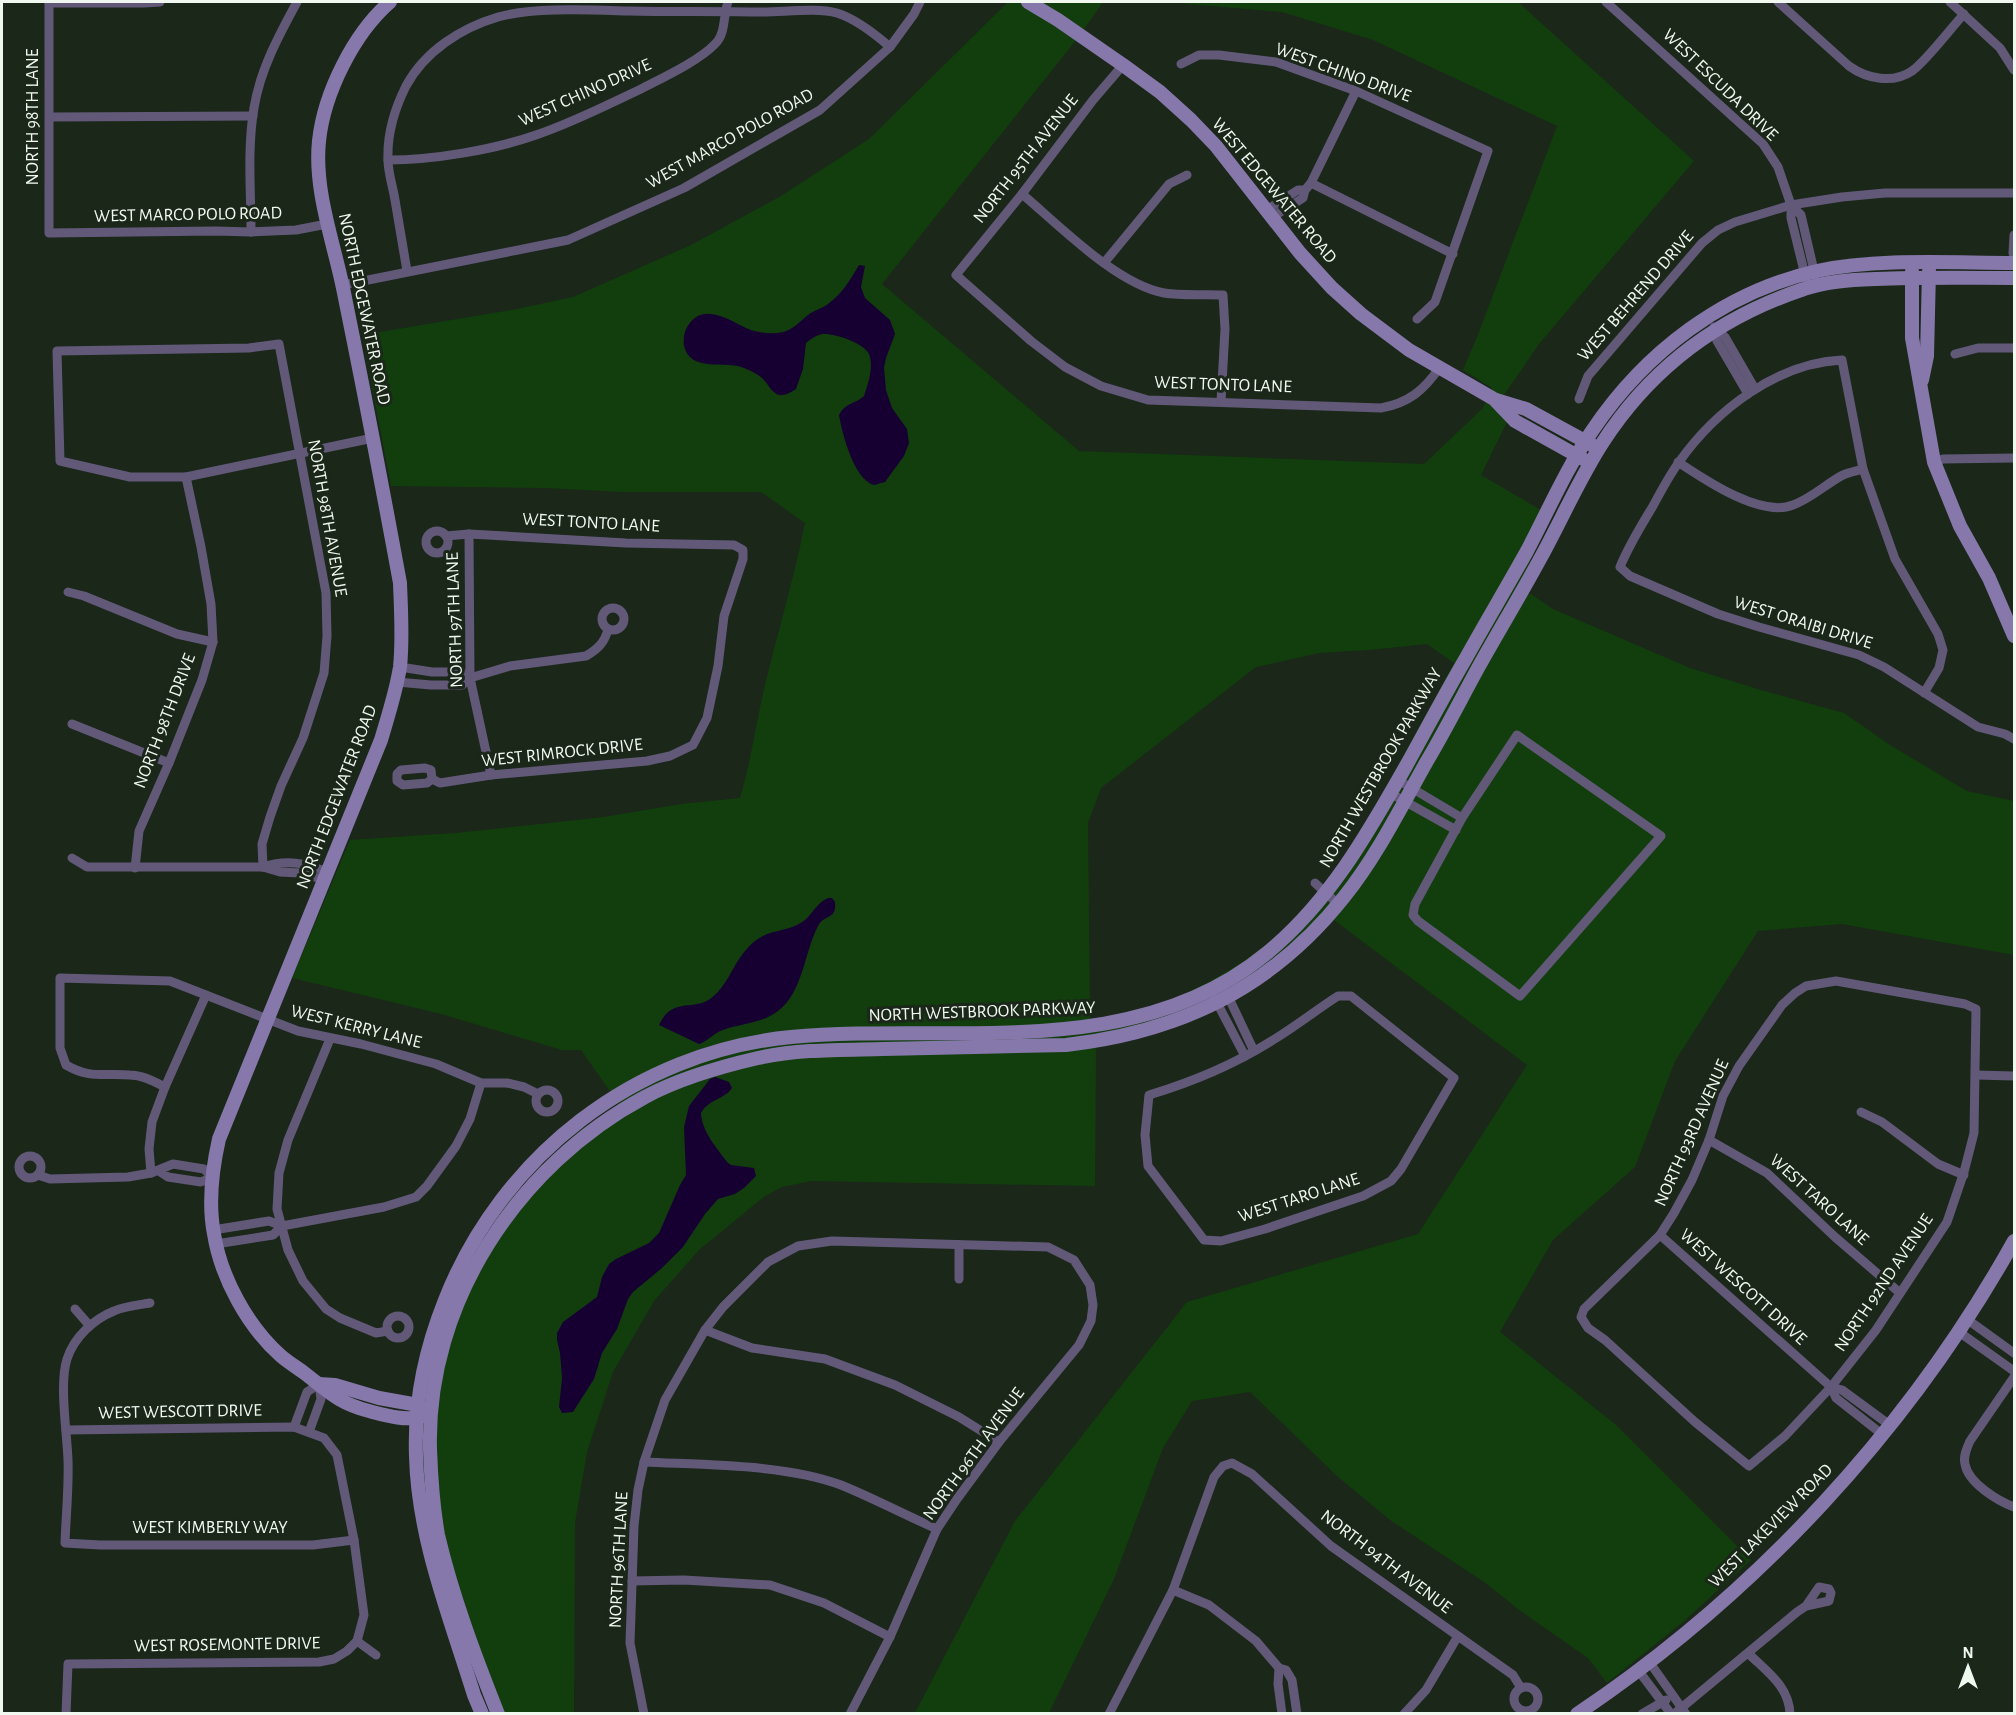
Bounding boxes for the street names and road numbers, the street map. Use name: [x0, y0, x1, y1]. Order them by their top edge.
street label: WEST ESCUDA DRIVE: [1659, 26, 1781, 145]
street label: WEST CHINO DRIVE: [1273, 40, 1413, 106]
street label: NORTH 98TH LANE: [24, 48, 42, 185]
street label: WEST CHINO DRIVE: [516, 56, 654, 130]
street label: WEST MARCO POLO ROAD: [643, 86, 817, 192]
street label: NORTH 95TH AVENUE: [970, 91, 1082, 227]
street label: WEST EDGEWATER ROAD: [1208, 115, 1340, 267]
street label: WEST MARCO POLO ROAD: [94, 204, 282, 226]
street label: NORTH EDGEWATER ROAD: [335, 212, 393, 406]
street label: WEST BEHREND DRIVE: [1575, 227, 1697, 365]
street label: WEST TONTO LANE: [1154, 374, 1292, 396]
street label: NORTH 98TH AVENUE: [304, 438, 350, 598]
street label: WEST TONTO LANE: [522, 510, 661, 536]
street label: NORTH 97TH LANE: [444, 552, 466, 688]
street label: WEST ORAIBI DRIVE: [1732, 593, 1875, 653]
street label: NORTH 98TH DRIVE: [131, 651, 199, 791]
street label: NORTH WESTBROOK PARKWAY: [1316, 665, 1446, 871]
street label: NORTH EDGEWATER ROAD: [294, 703, 380, 891]
street label: WEST RIMROCK DRIVE: [480, 736, 644, 770]
street label: NORTH WESTBROOK PARKWAY: [868, 999, 1096, 1025]
street label: WEST KERRY LANE: [289, 1002, 424, 1052]
street label: NORTH 93RD AVENUE: [1652, 1057, 1733, 1209]
street label: WEST TARO LANE: [1766, 1151, 1872, 1249]
street label: WEST TARO LANE: [1236, 1170, 1362, 1226]
street label: NORTH 92ND AVENUE: [1831, 1211, 1937, 1355]
street label: WEST WESCOTT DRIVE: [1676, 1226, 1810, 1349]
street label: NORTH 96TH AVENUE: [920, 1384, 1028, 1524]
street label: WEST WESCOTT DRIVE: [98, 1402, 262, 1422]
street label: WEST LAKEVIEW ROAD: [1706, 1461, 1836, 1591]
street label: NORTH 96TH LANE: [606, 1491, 632, 1629]
street label: NORTH 94TH AVENUE: [1317, 1507, 1455, 1617]
street label: WEST KIMBERLY WAY: [132, 1519, 288, 1537]
street label: WEST ROSEMONTE DRIVE: [134, 1634, 321, 1656]

